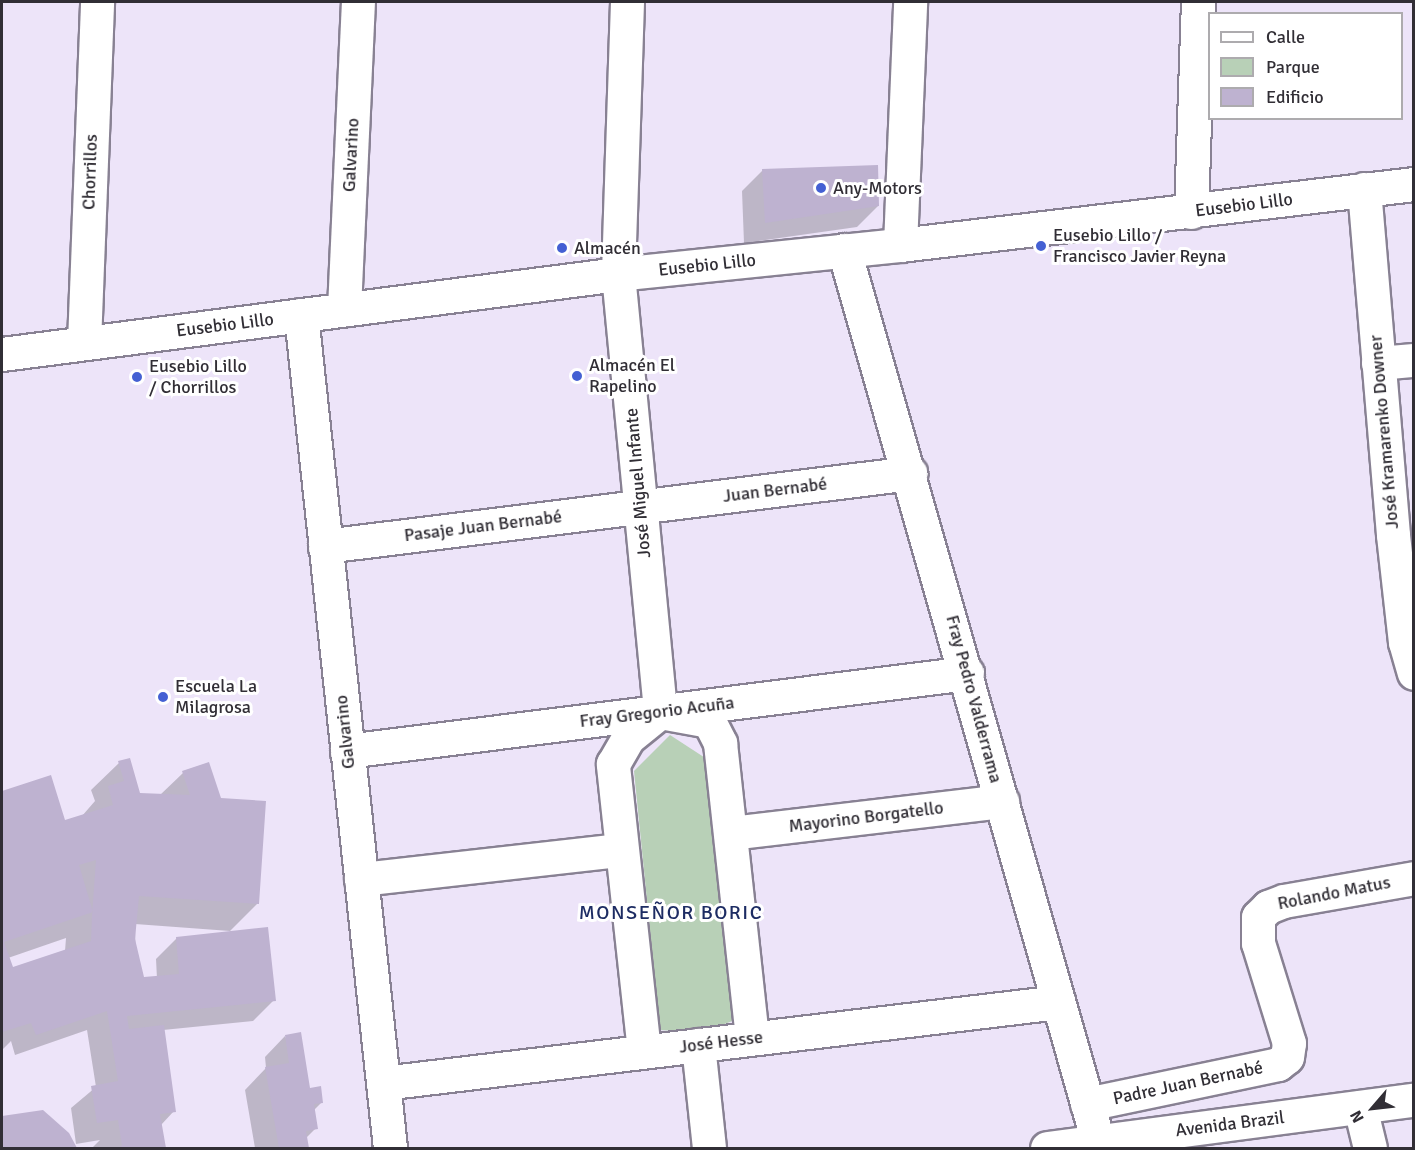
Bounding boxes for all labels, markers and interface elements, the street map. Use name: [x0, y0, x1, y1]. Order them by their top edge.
legend: [1208, 12, 1403, 120]
text: Calle: [1266, 26, 1305, 48]
text: Parque: [1266, 56, 1320, 78]
text: Edificio: [1266, 86, 1324, 108]
street label: Galvarino: [338, 117, 364, 193]
street label: Chorrillos: [78, 134, 102, 210]
place label: Any-Motors: [833, 177, 922, 199]
marker: Any-Motors: [814, 181, 828, 195]
street label: Eusebio Lillo: [1194, 188, 1294, 222]
place label: Eusebio Lillo / Francisco Javier Reyna: [1053, 225, 1226, 268]
place label: Almacén: [574, 237, 641, 259]
marker: Eusebio Lillo / Francisco Javier Reyna: [1034, 239, 1048, 253]
marker: Almacén: [555, 241, 569, 255]
street label: Eusebio Lillo: [657, 249, 757, 281]
street label: Eusebio Lillo: [175, 308, 275, 342]
street label: José Kramarenko Downer: [1365, 334, 1403, 530]
place label: Almacén El Rapelino: [589, 355, 675, 398]
place label: Eusebio Lillo / Chorrillos: [149, 356, 247, 398]
marker: Almacén El Rapelino: [570, 369, 584, 383]
marker: Eusebio Lillo / Chorrillos: [130, 370, 144, 384]
street label: José Miguel Infante: [621, 407, 655, 559]
street label: Juan Bernabé: [722, 473, 828, 507]
street label: Pasaje Juan Bernabé: [403, 506, 563, 546]
street label: Fray Pedro Valderrama: [941, 613, 1007, 785]
place label: Escuela La Milagrosa: [175, 676, 257, 718]
marker: Escuela La Milagrosa: [156, 690, 170, 704]
street label: Fray Gregorio Acuña: [578, 692, 736, 732]
street label: Galvarino: [330, 694, 360, 770]
street label: Mayorino Borgatello: [787, 797, 945, 837]
street label: Rolando Matus: [1276, 871, 1392, 915]
district label: MONSEÑOR BORIC: [579, 900, 763, 924]
street label: José Hesse: [678, 1026, 764, 1058]
street label: Padre Juan Bernabé: [1111, 1057, 1265, 1109]
north arrow: [1343, 1078, 1403, 1138]
street label: Avenida Brazil: [1174, 1107, 1286, 1141]
text: N: [1346, 1107, 1369, 1126]

